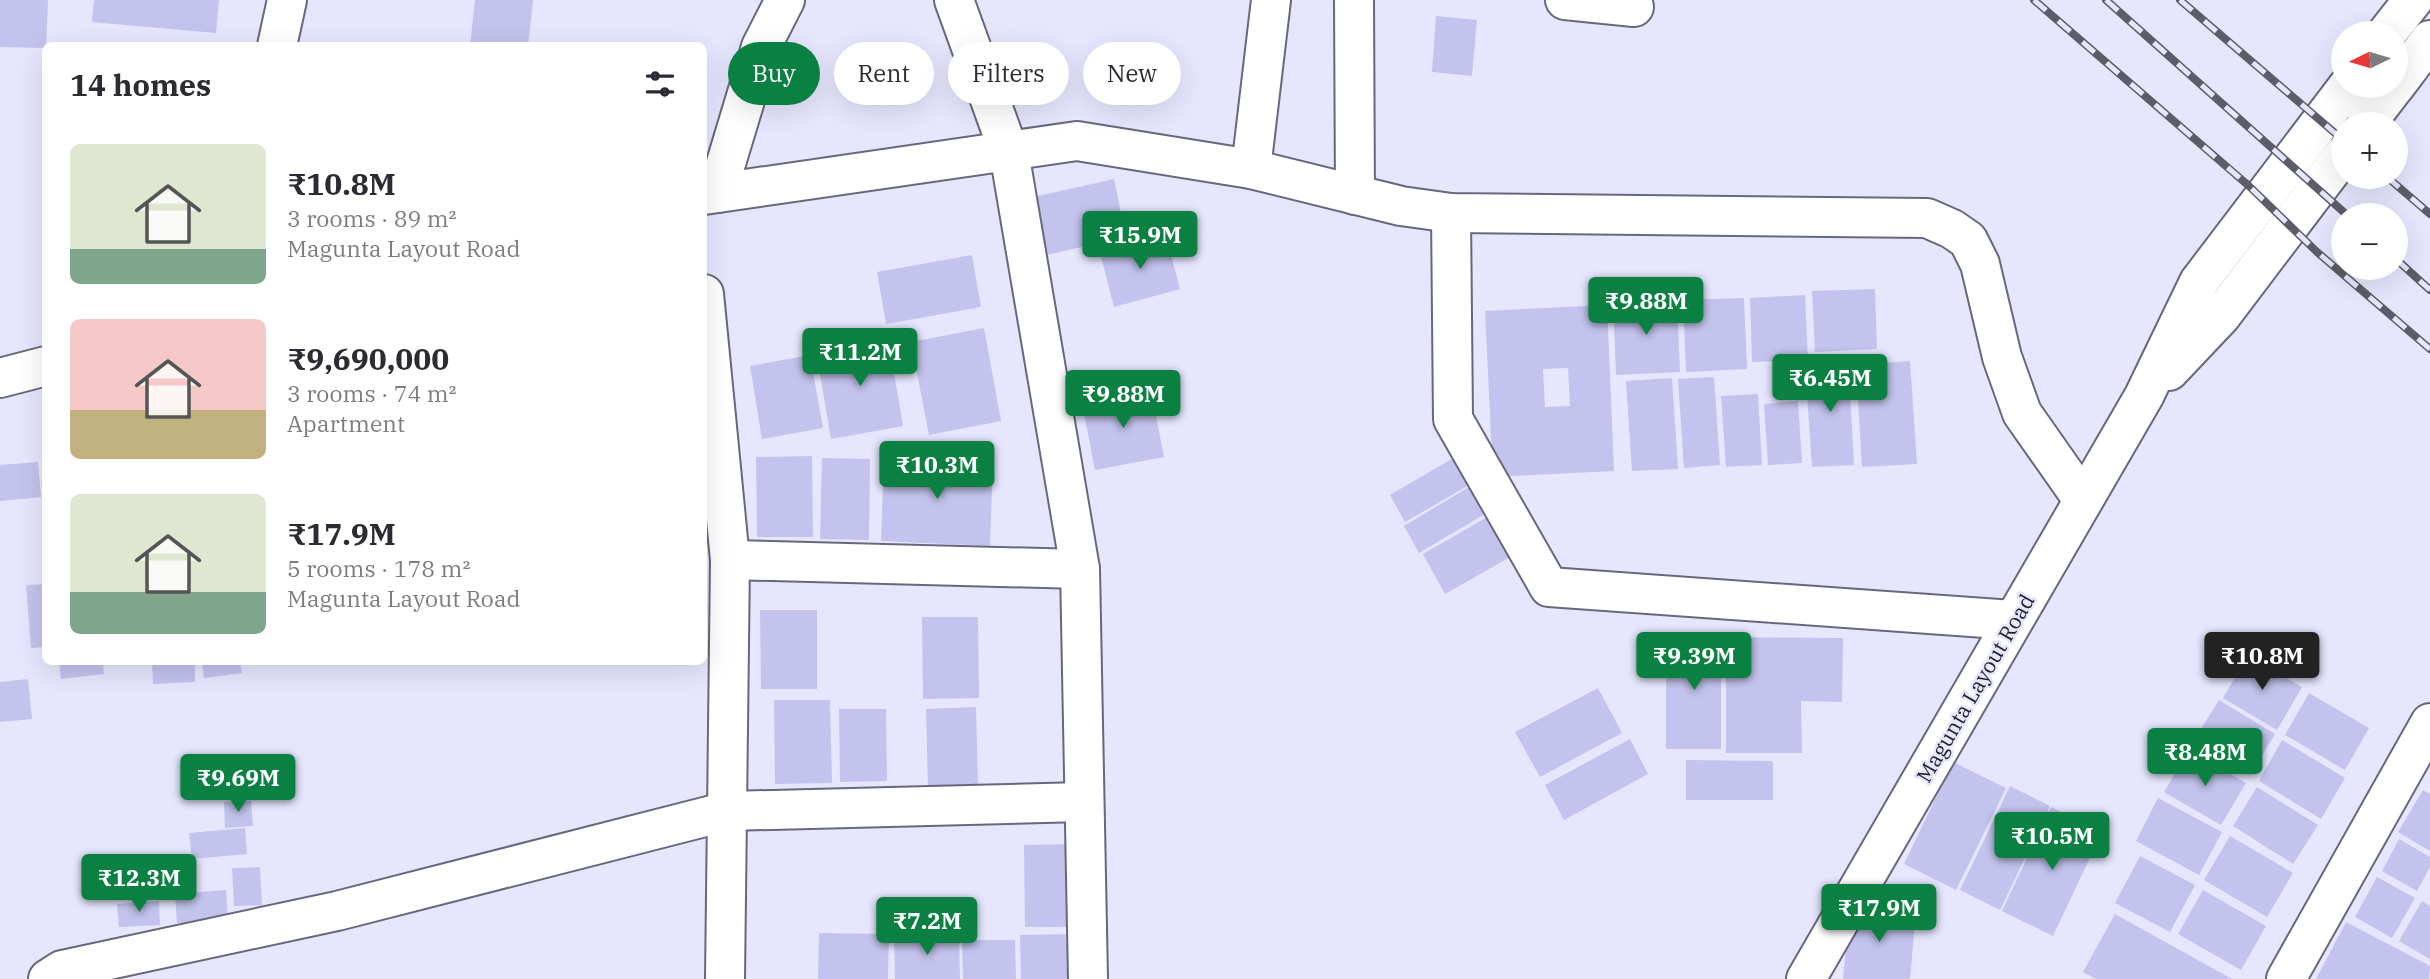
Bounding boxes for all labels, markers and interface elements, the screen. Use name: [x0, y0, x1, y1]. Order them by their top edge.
north arrow: [2331, 21, 2408, 98]
map controls: [2331, 21, 2408, 280]
chip: Buy: [728, 42, 820, 105]
chip: Rent: [834, 42, 934, 105]
chip: Filters: [948, 42, 1069, 105]
chip: New: [1083, 42, 1181, 105]
text: 14 homes: [70, 65, 211, 104]
icon: filters: [641, 65, 679, 103]
button: +: [2331, 112, 2408, 189]
text: ₹10.8M: [287, 164, 396, 203]
icon: home: [126, 172, 210, 256]
text: 3 rooms · 89 m²: [287, 203, 457, 233]
button: −: [2331, 203, 2408, 280]
pin: ₹15.9M: [1083, 212, 1197, 271]
text: ₹15.9M: [1098, 219, 1182, 249]
text: Magunta Layout Road: [287, 233, 521, 263]
pin: ₹9.88M: [1589, 278, 1703, 337]
text: ₹9.88M: [1604, 285, 1688, 315]
pin: ₹11.2M: [803, 328, 917, 388]
text: ₹11.2M: [818, 336, 902, 366]
text: ₹9,690,000: [287, 339, 449, 378]
icon: home: [126, 347, 210, 431]
pin: ₹6.45M: [1773, 354, 1887, 414]
text: ₹6.45M: [1788, 362, 1872, 392]
pin: ₹9.88M: [1066, 370, 1180, 430]
text: 3 rooms · 74 m²: [287, 378, 457, 408]
text: ₹9.88M: [1081, 378, 1165, 408]
text: Apartment: [287, 408, 405, 438]
pin: ₹10.3M: [880, 442, 994, 501]
text: ₹10.3M: [895, 449, 979, 479]
text: ₹17.9M: [287, 514, 396, 553]
icon: home: [126, 522, 210, 606]
text: 5 rooms · 178 m²: [287, 553, 470, 583]
text: Magunta Layout Road: [287, 583, 521, 613]
street label: Magunta Layout Road: [1910, 588, 2041, 787]
pin: ₹9.39M: [1637, 632, 1751, 692]
pin: ₹10.8M: [2205, 632, 2319, 692]
text: ₹9.39M: [1652, 640, 1736, 670]
text: ₹10.8M: [2220, 640, 2304, 670]
pin: ₹8.48M: [2148, 728, 2262, 788]
text: ₹8.48M: [2163, 736, 2247, 766]
pin: ₹9.69M: [181, 754, 295, 814]
text: ₹9.69M: [196, 762, 280, 792]
pin: ₹10.5M: [1995, 812, 2109, 872]
text: ₹10.5M: [2010, 820, 2094, 850]
pin: ₹12.3M: [82, 855, 196, 914]
text: ₹12.3M: [97, 862, 181, 892]
pin: ₹17.9M: [1822, 884, 1936, 944]
text: ₹17.9M: [1837, 892, 1921, 922]
pin: ₹7.2M: [878, 898, 976, 957]
text: ₹7.2M: [892, 905, 962, 935]

